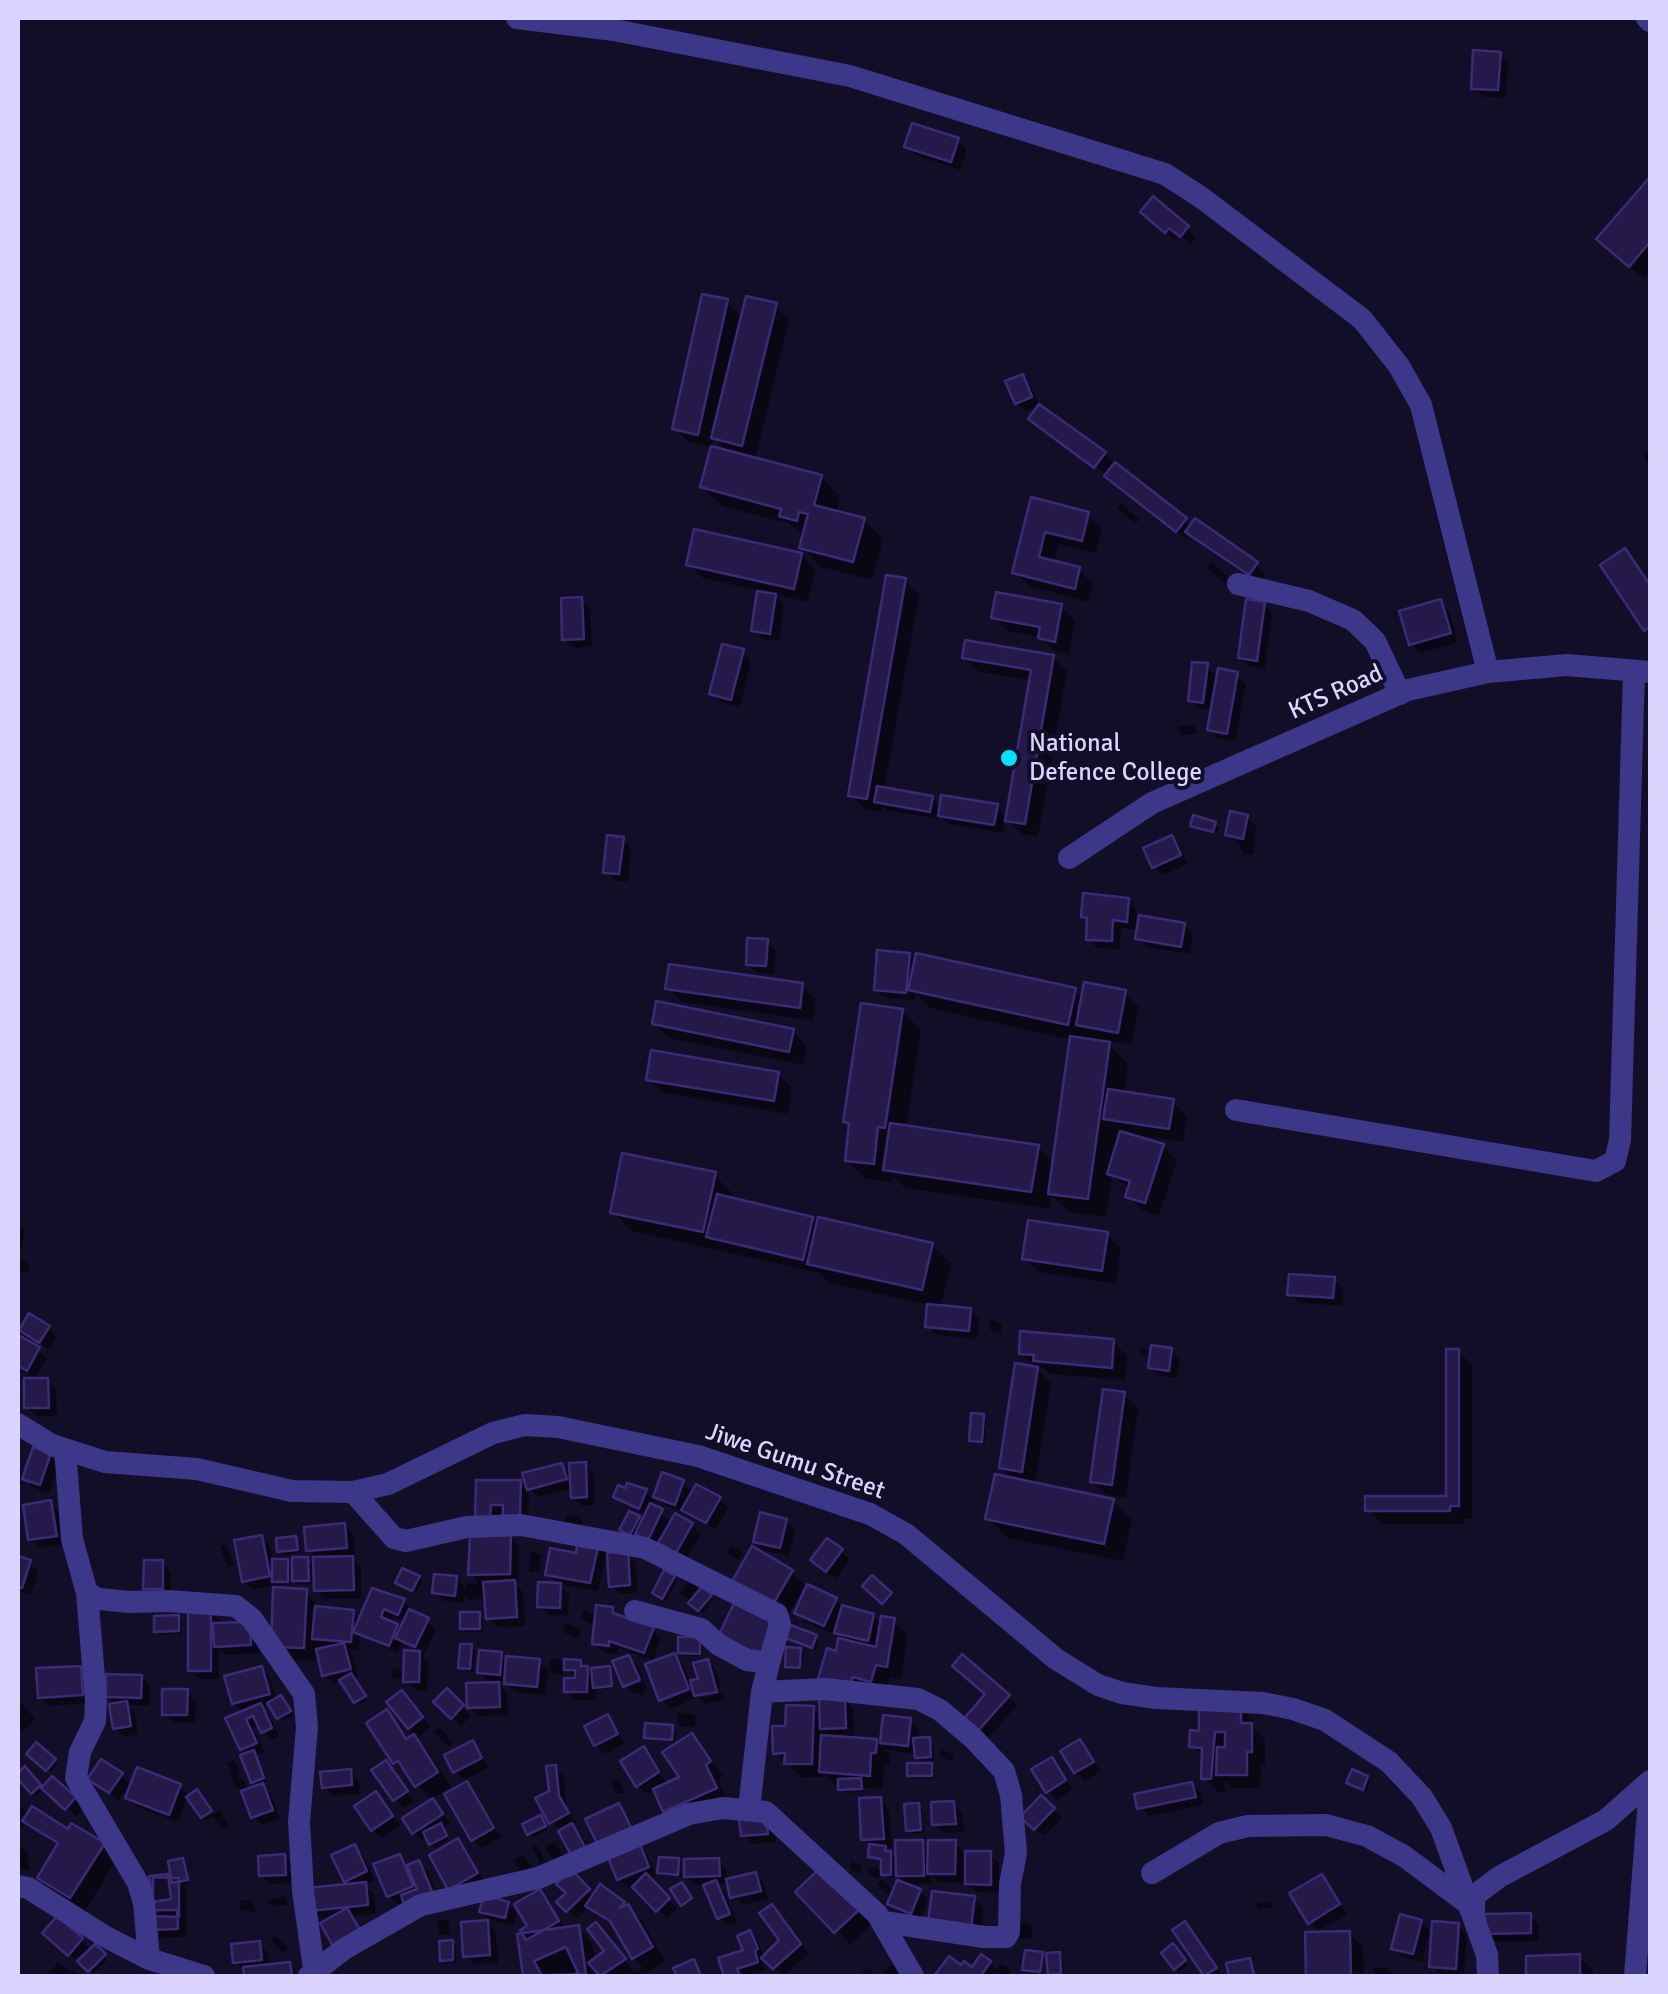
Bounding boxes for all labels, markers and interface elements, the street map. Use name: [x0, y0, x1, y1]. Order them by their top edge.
street label: KTS Road: [1284, 659, 1388, 727]
place label: National Defence College: [1029, 729, 1202, 788]
marker: National Defence College: [998, 747, 1020, 769]
street label: Jiwe Gumu Street: [701, 1417, 889, 1507]

